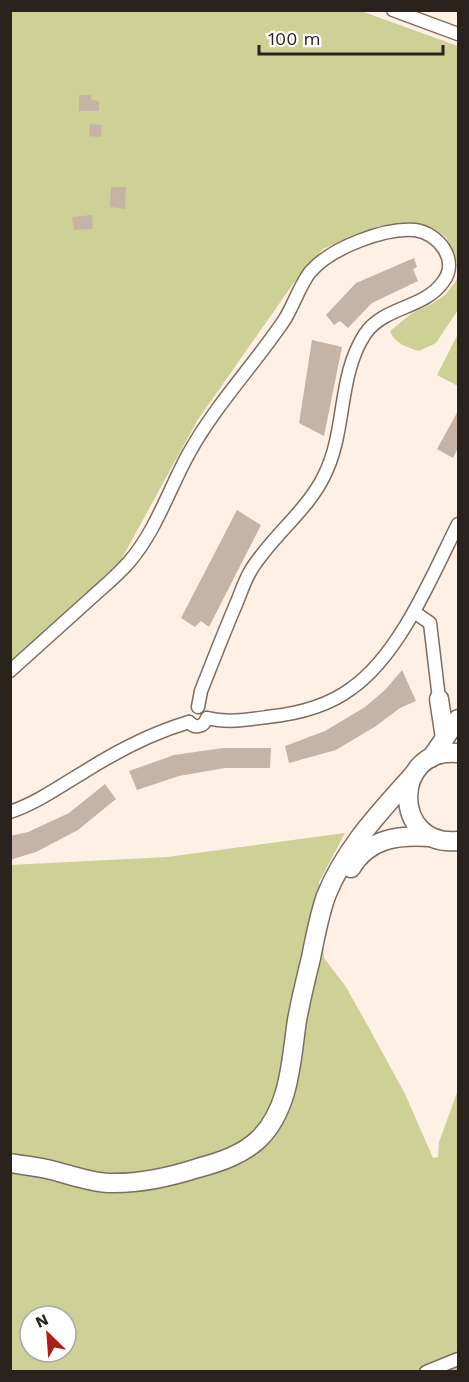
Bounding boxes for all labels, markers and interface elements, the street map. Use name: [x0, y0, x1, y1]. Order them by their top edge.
scale bar: [259, 18, 444, 56]
text: 100 m: [268, 28, 321, 49]
north arrow: [18, 1304, 78, 1364]
text: N: [32, 1310, 51, 1332]

